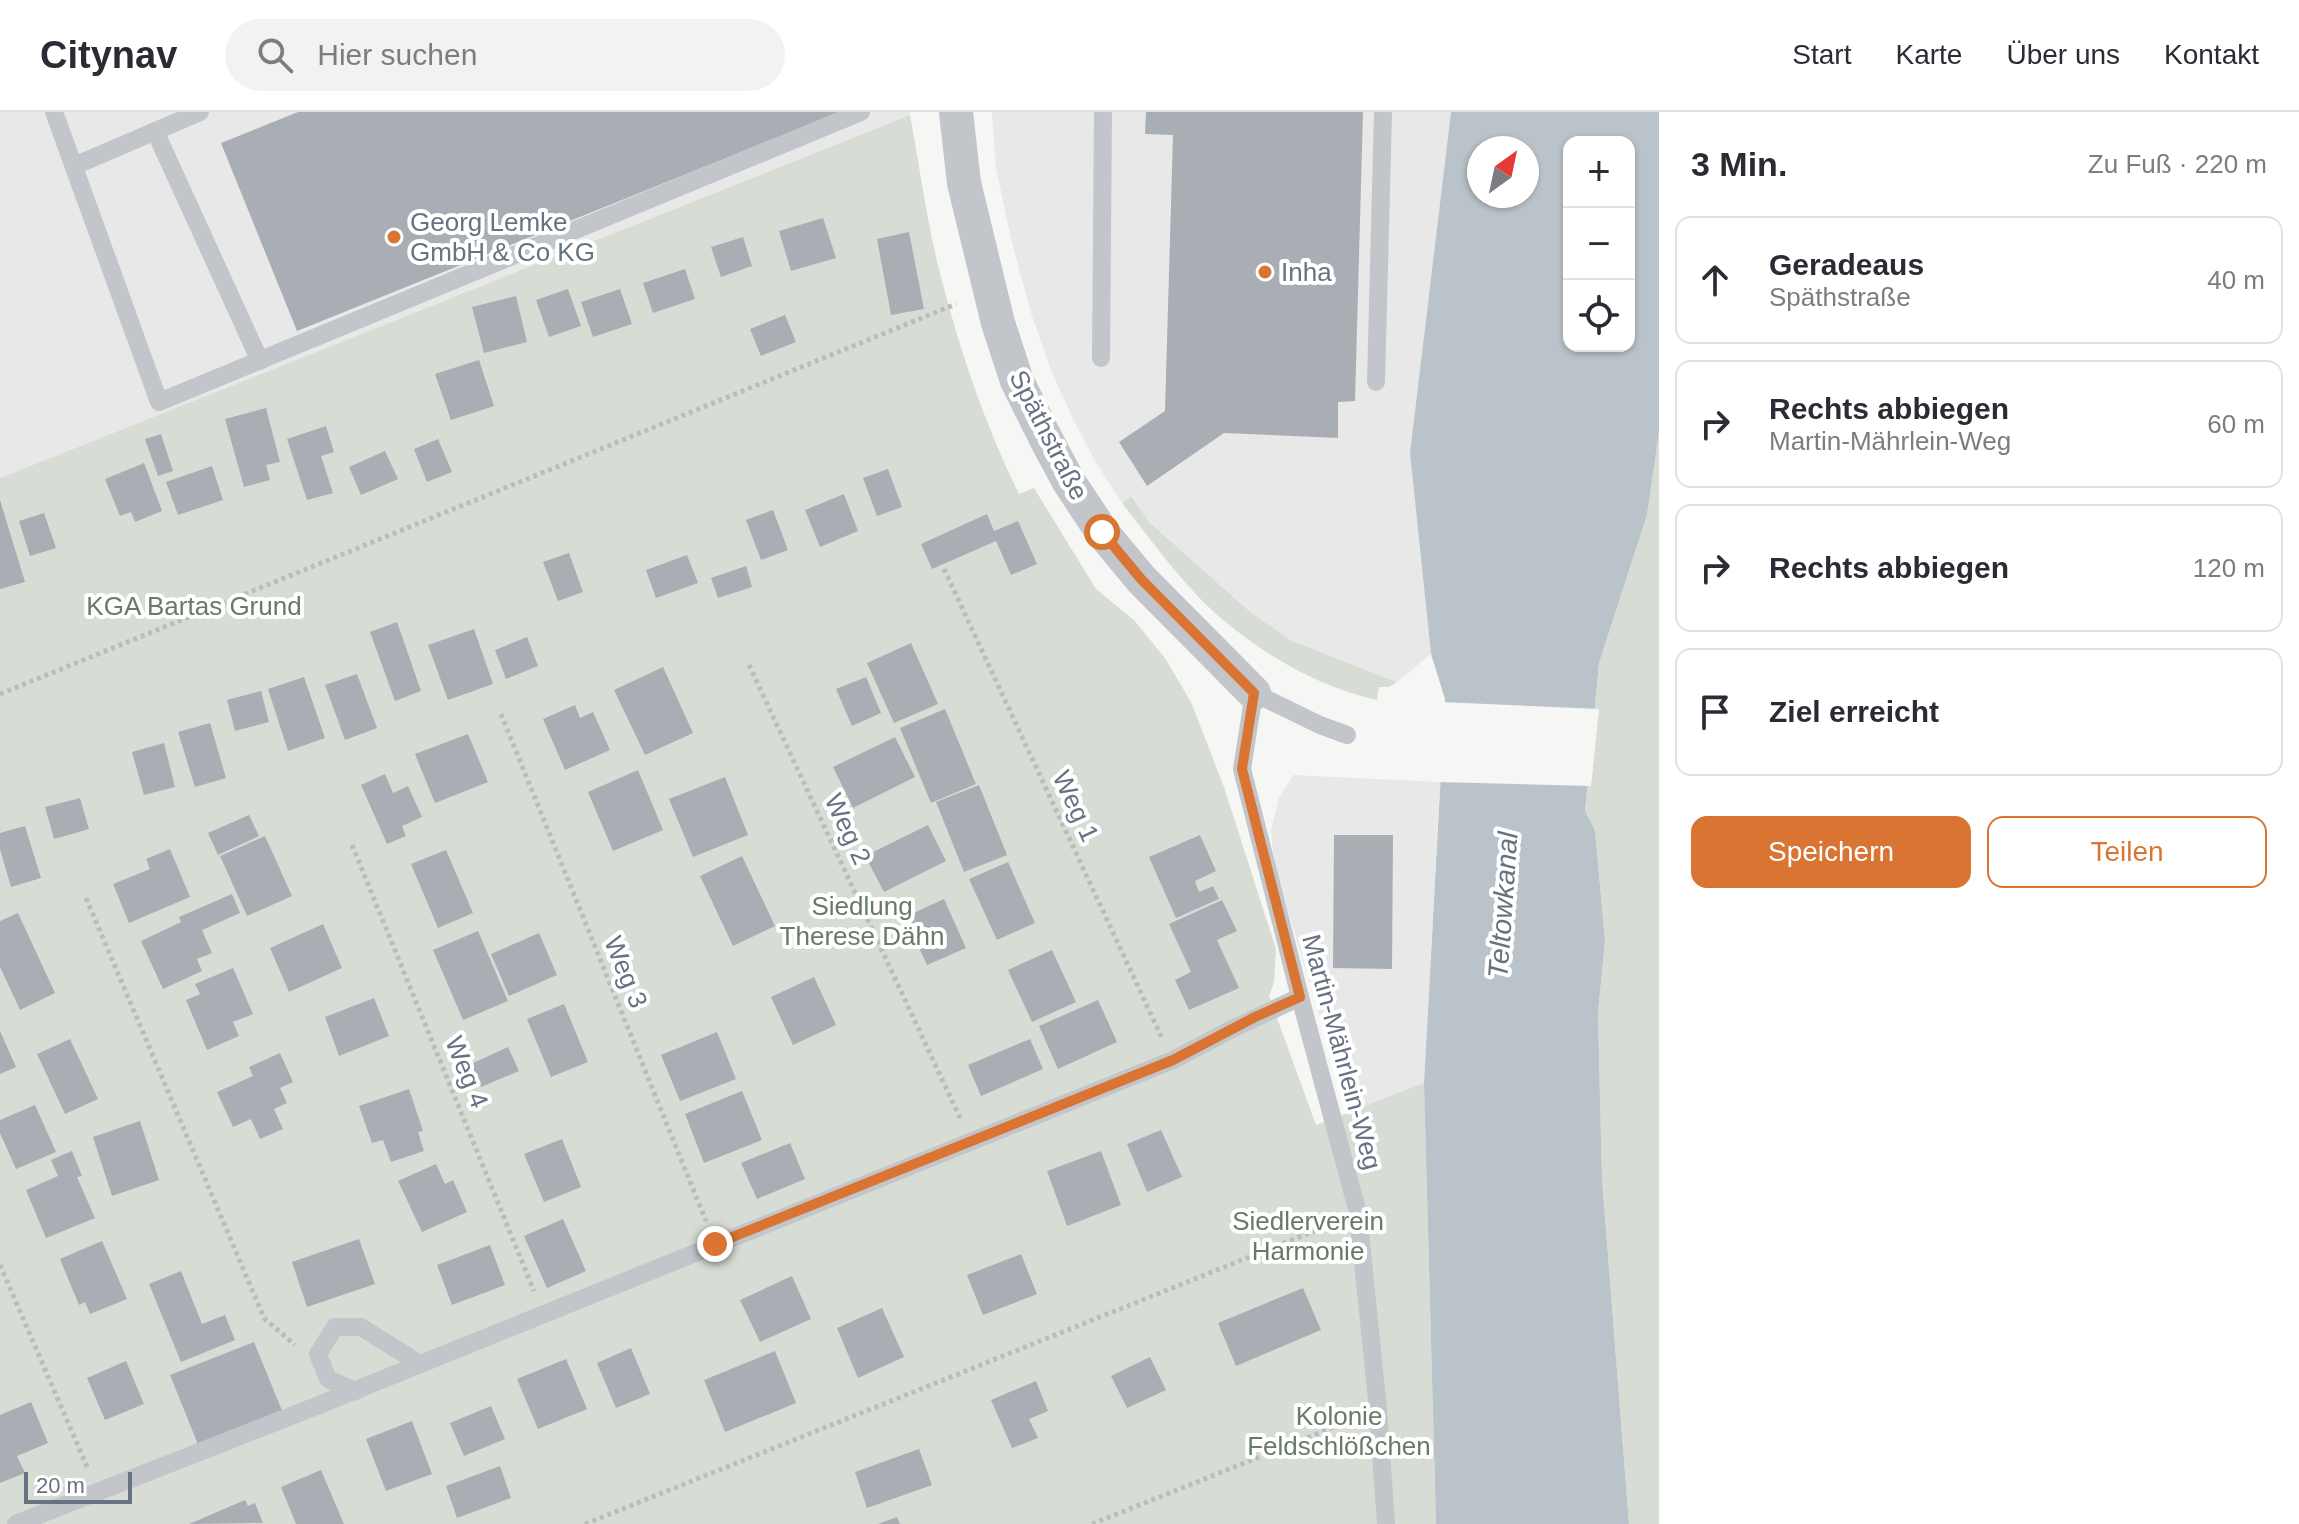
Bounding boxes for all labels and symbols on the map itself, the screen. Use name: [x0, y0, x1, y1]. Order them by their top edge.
north arrow: [1467, 136, 1539, 208]
place label: Georg Lemke GmbH & Co KG: [410, 207, 595, 267]
marker: Georg Lemke GmbH & Co KG: [385, 228, 403, 246]
place label: Inha: [1281, 257, 1332, 287]
marker: Inha: [1256, 263, 1274, 281]
street label: Späthstraße: [1003, 365, 1095, 505]
route start: [1084, 514, 1120, 550]
park label: KGA Bartas Grund: [86, 591, 302, 621]
street label: Weg 1: [1047, 766, 1105, 846]
street label: Weg 2: [819, 789, 877, 869]
water label: Teltowkanal: [1482, 830, 1524, 979]
park label: Siedlung Therese Dähn: [780, 891, 944, 951]
street label: Martin-Mährlein-Weg: [1296, 931, 1388, 1173]
street label: Weg 3: [598, 932, 654, 1012]
street label: Weg 4: [439, 1032, 495, 1112]
park label: Siedlerverein Harmonie: [1232, 1206, 1384, 1266]
route end: [697, 1226, 733, 1262]
park label: Kolonie Feldschlößchen: [1247, 1401, 1431, 1461]
scale bar: [24, 1468, 132, 1504]

